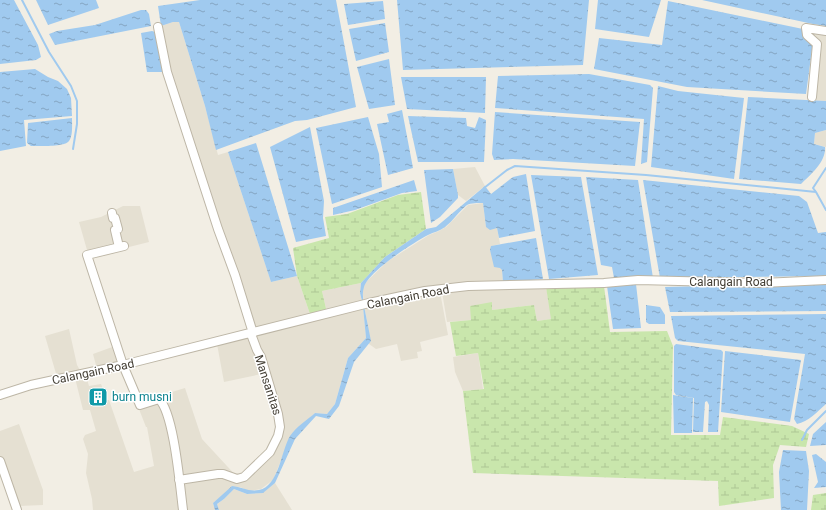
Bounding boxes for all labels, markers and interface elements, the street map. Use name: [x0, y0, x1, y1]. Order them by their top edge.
street label: Calangain Road: [689, 275, 773, 289]
street label: Calangain Road: [366, 282, 450, 312]
street label: Mansanitas: [252, 353, 284, 417]
street label: Calangain Road: [51, 356, 135, 388]
building icon: burn musni: [87, 386, 109, 408]
place label: burn musni: [112, 390, 172, 404]

